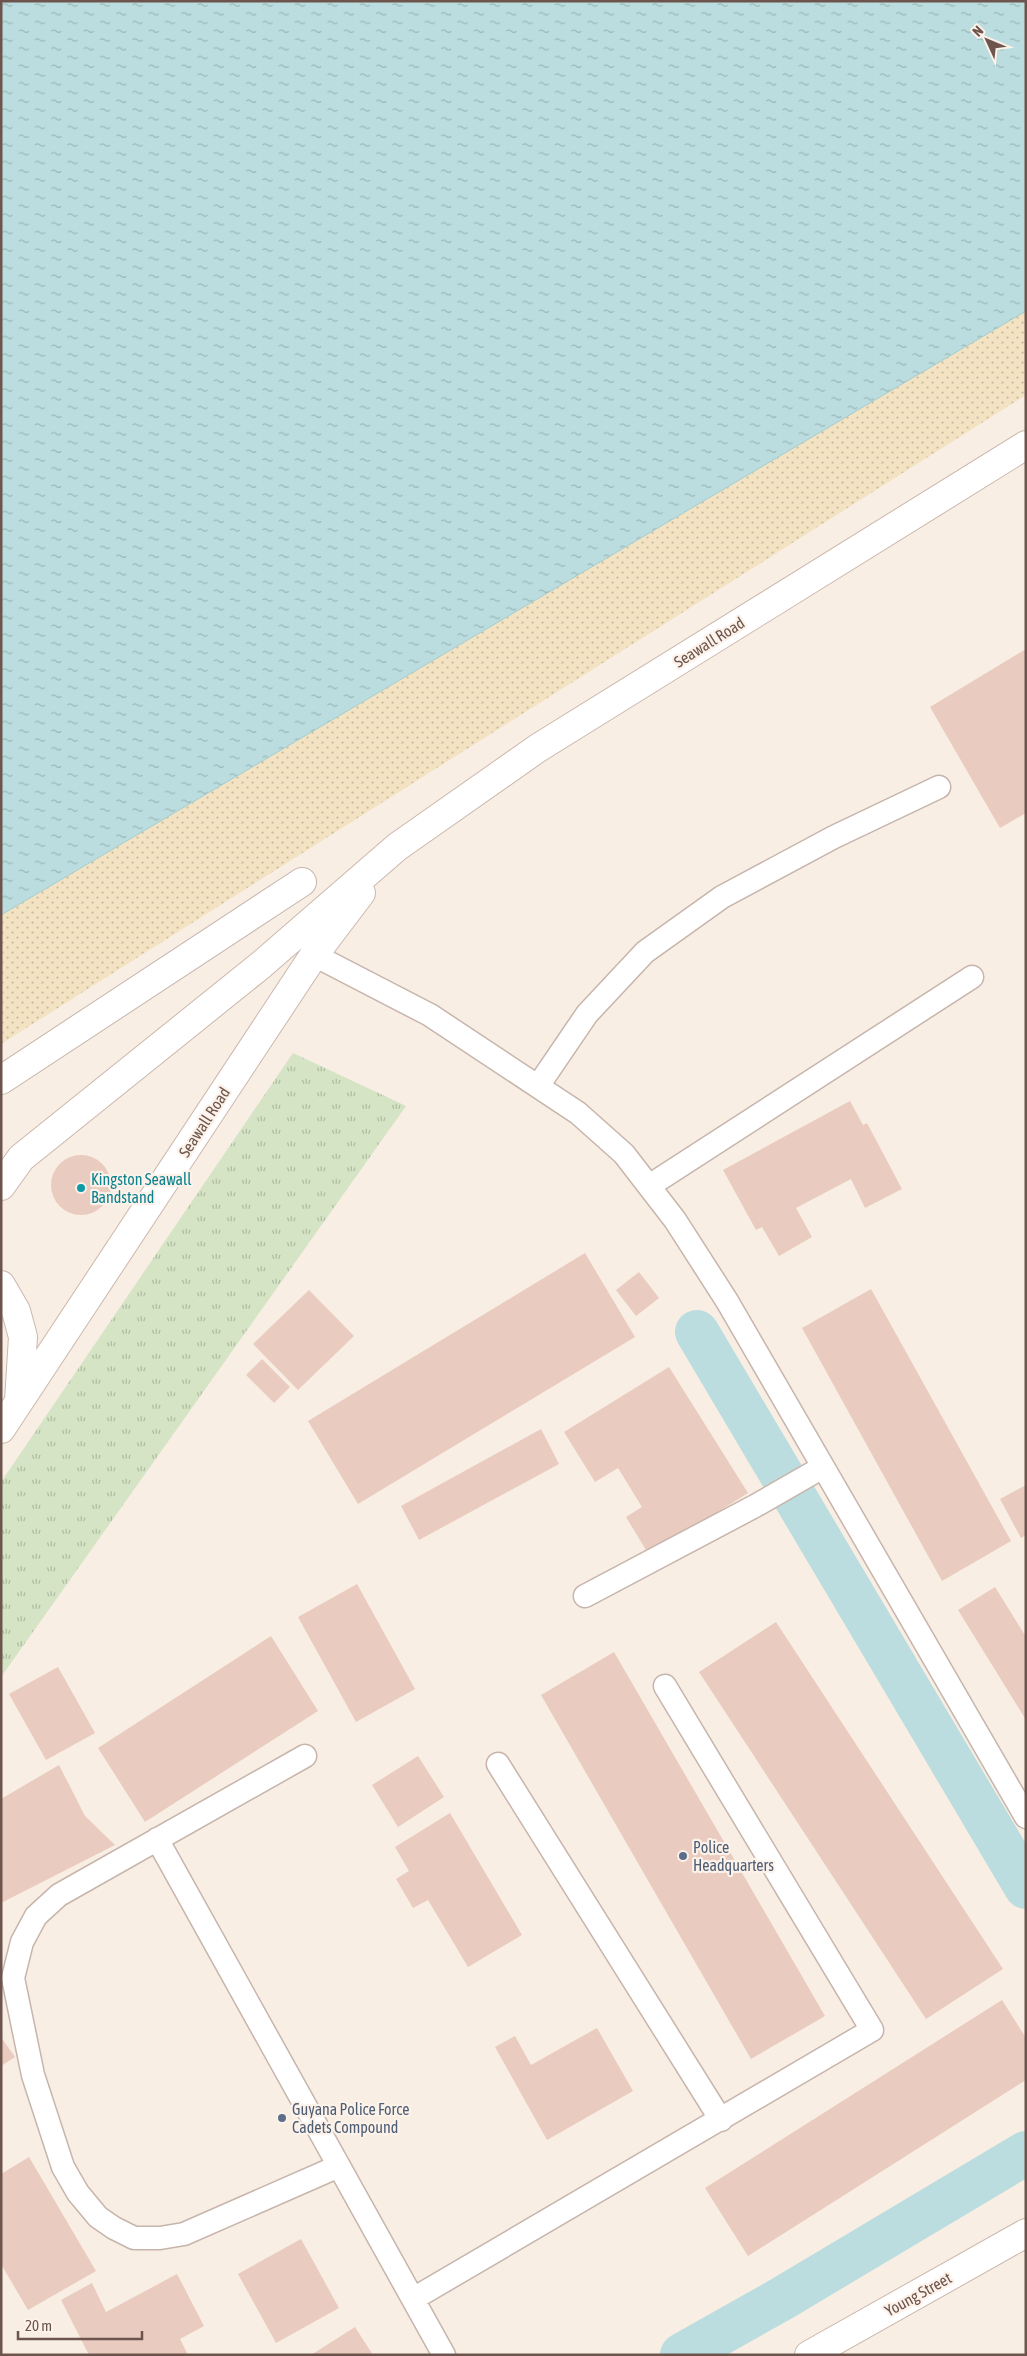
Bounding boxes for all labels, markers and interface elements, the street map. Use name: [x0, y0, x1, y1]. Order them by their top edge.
north arrow: [962, 15, 1012, 65]
text: N: [969, 22, 986, 39]
street label: Seawall Road: [671, 613, 747, 671]
street label: Seawall Road: [175, 1084, 233, 1160]
place label: Kingston Seawall Bandstand: [91, 1170, 192, 1206]
marker: Kingston Seawall Bandstand: [75, 1182, 87, 1194]
place label: Police Headquarters: [693, 1838, 774, 1875]
marker: Police Headquarters: [677, 1850, 689, 1862]
place label: Guyana Police Force Cadets Compound: [292, 2100, 410, 2137]
marker: Guyana Police Force Cadets Compound: [276, 2112, 288, 2124]
street label: Young Street: [882, 2268, 955, 2321]
scale bar: [18, 2308, 141, 2340]
text: 20 m: [25, 2317, 52, 2334]

